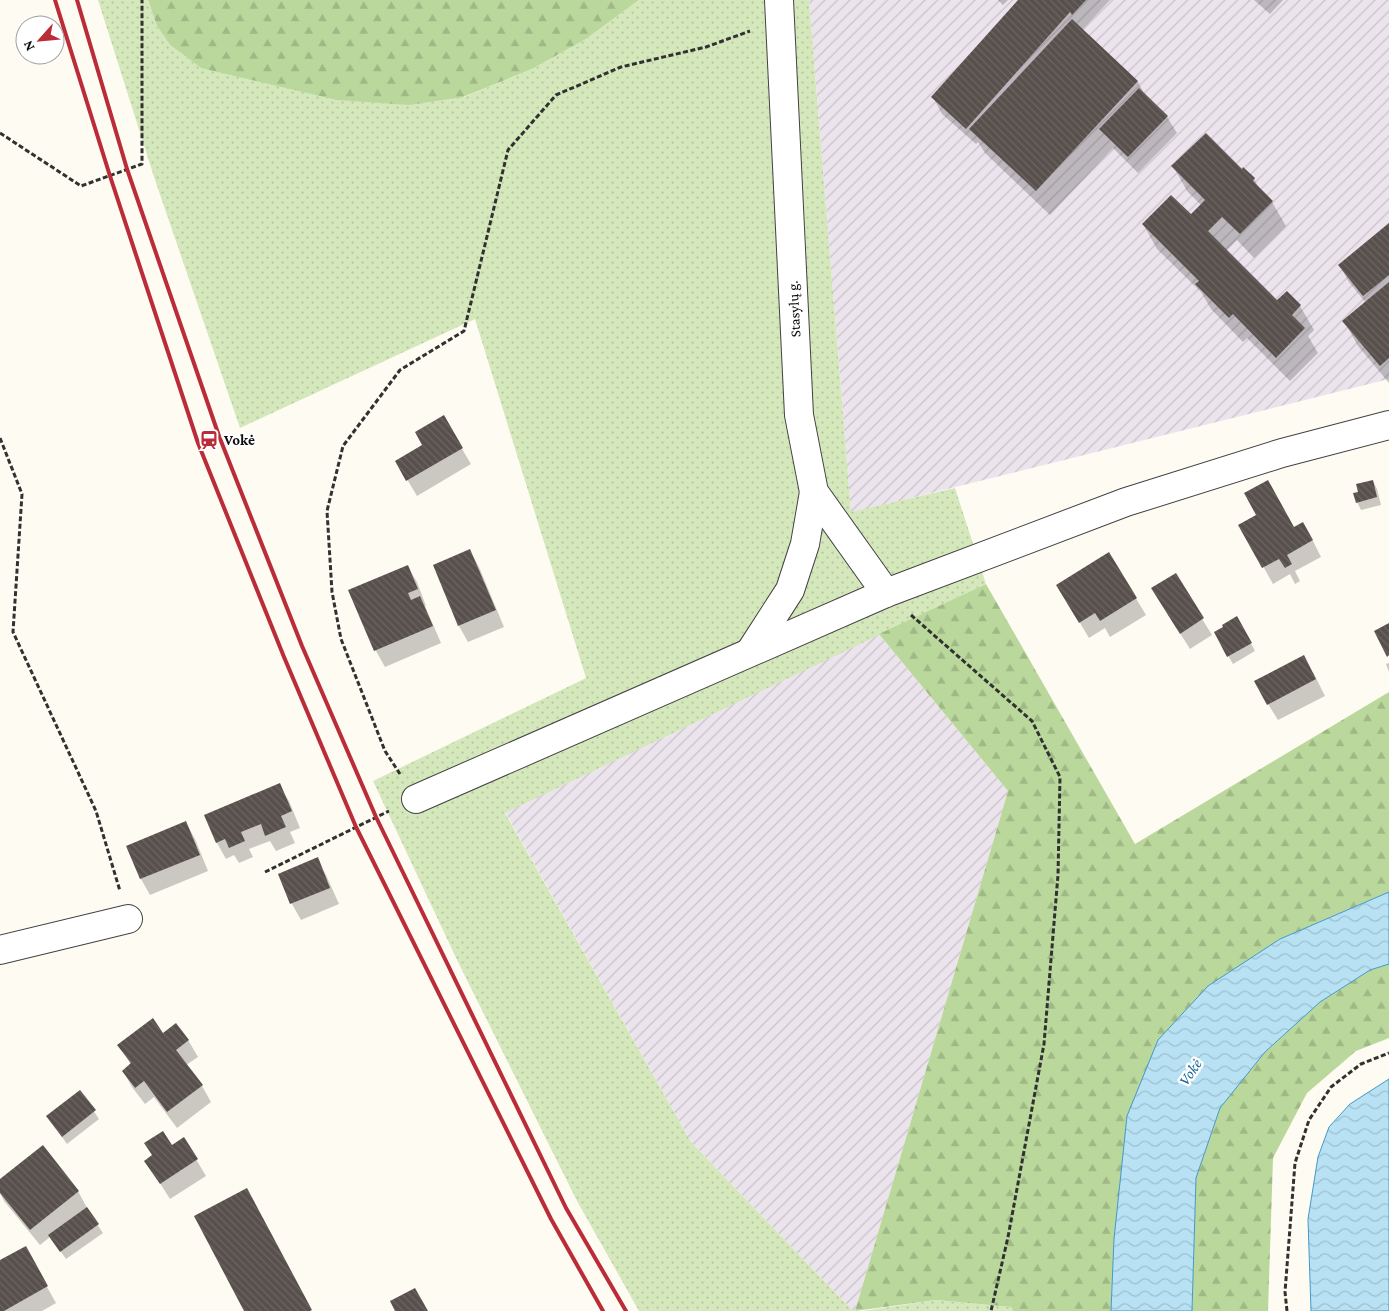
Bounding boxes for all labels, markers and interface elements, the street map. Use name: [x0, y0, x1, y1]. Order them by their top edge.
north arrow: [15, 15, 65, 65]
text: N: [19, 38, 38, 54]
street label: Stasylų g.: [785, 280, 804, 338]
station icon: Vokė: [198, 429, 220, 451]
place label: Vokė: [223, 432, 255, 448]
water label: Vokė: [1175, 1056, 1205, 1088]

